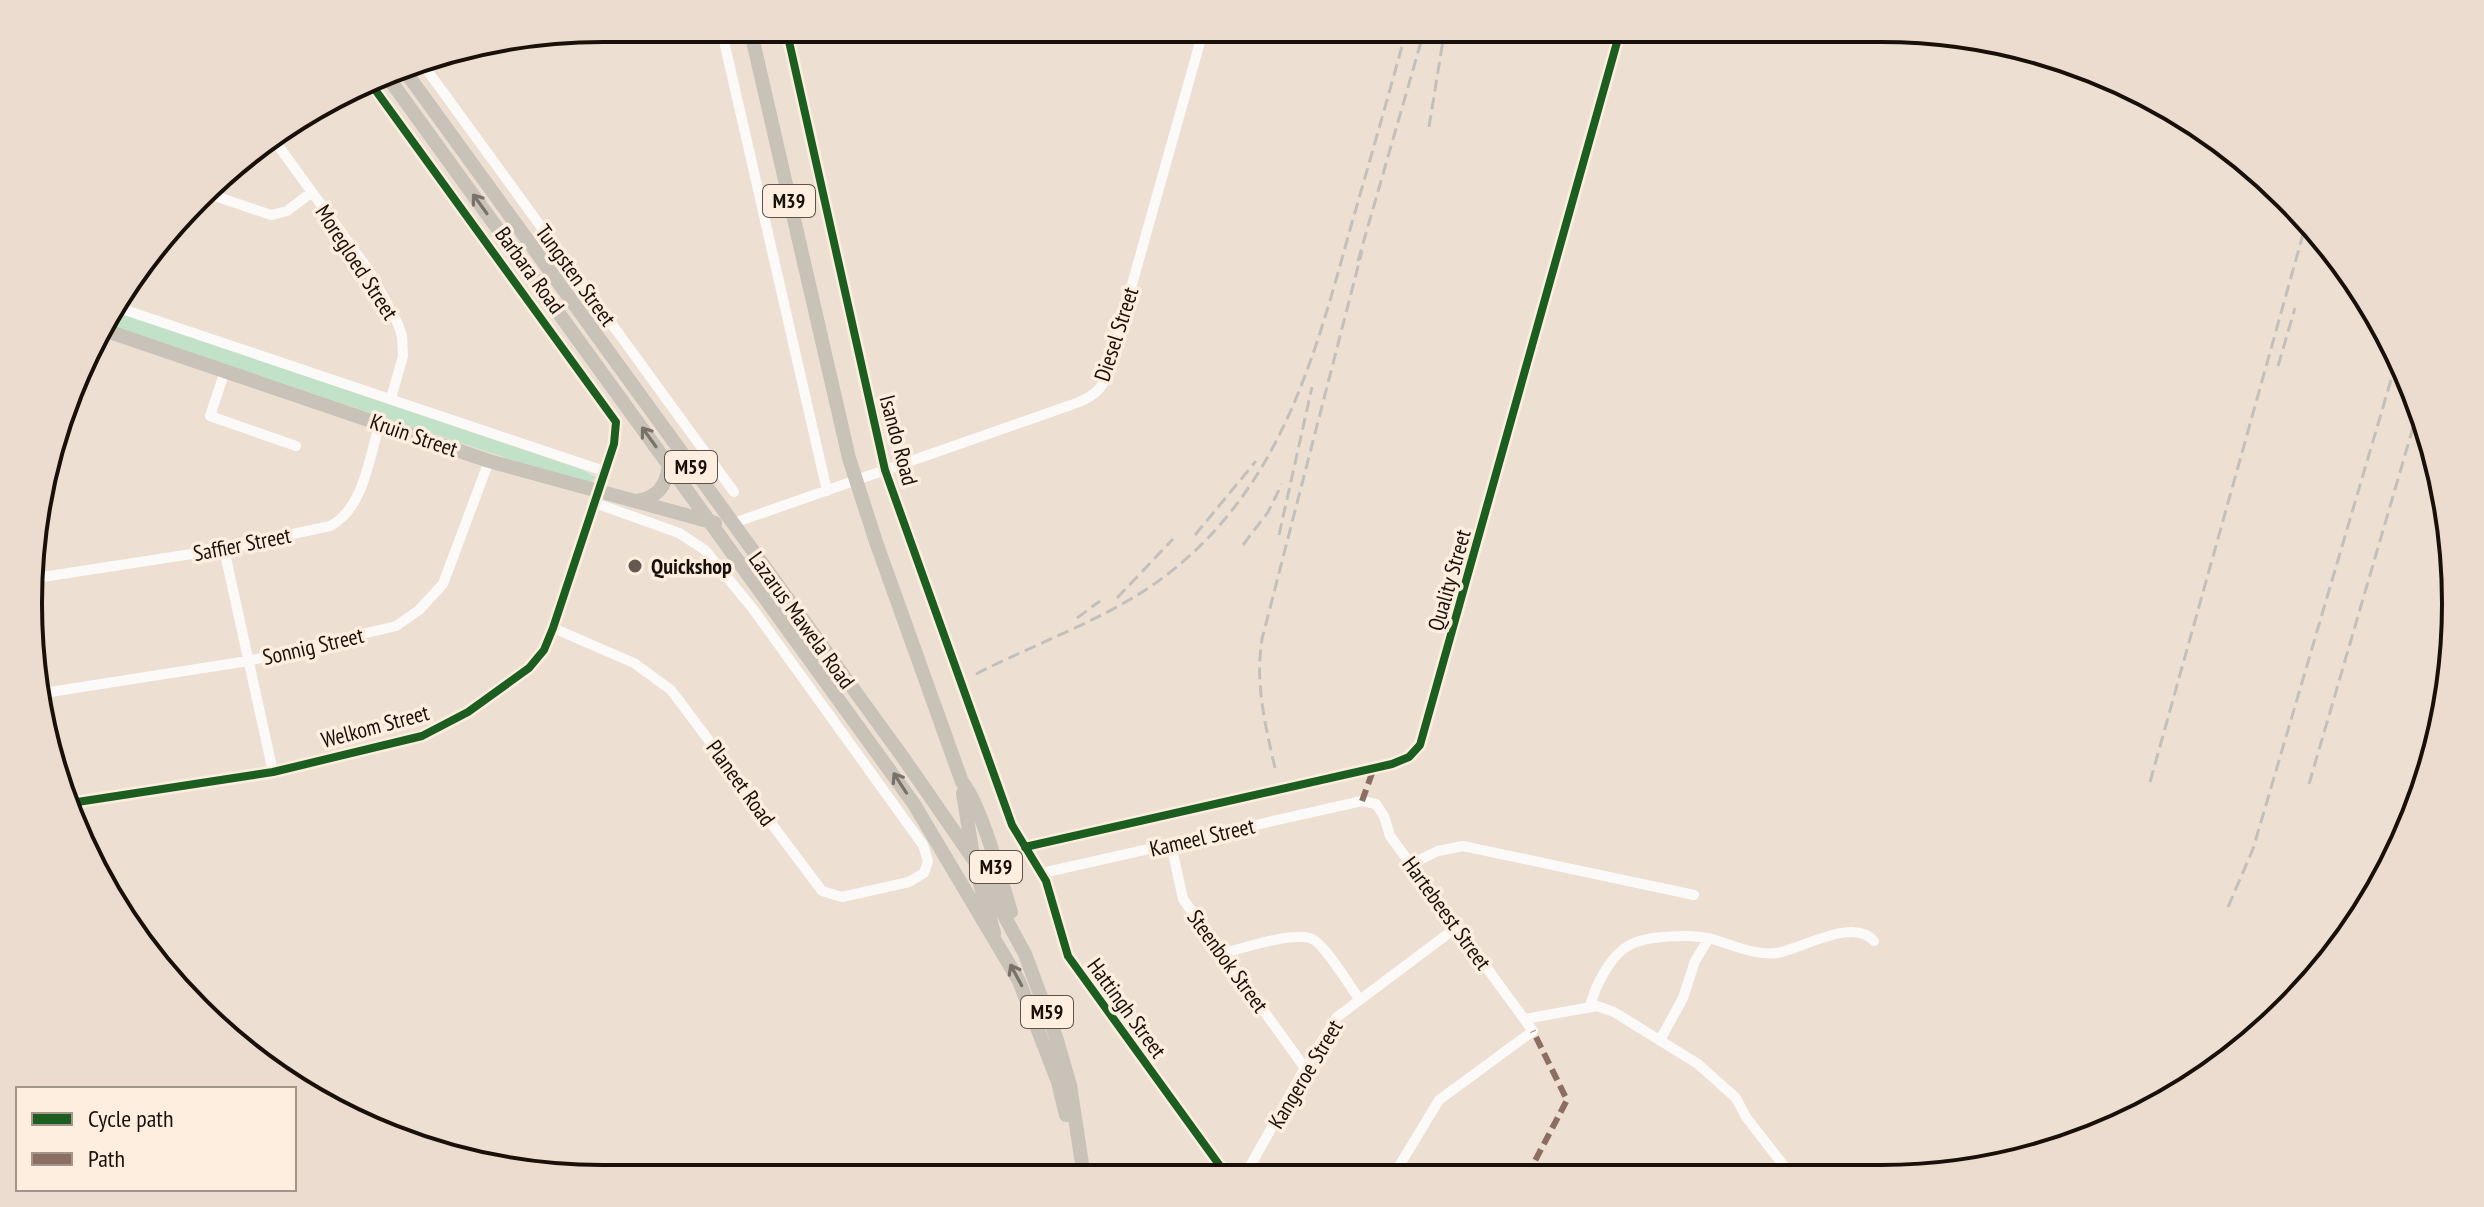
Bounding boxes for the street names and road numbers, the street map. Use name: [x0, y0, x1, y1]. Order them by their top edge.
road number: M39: [763, 185, 815, 217]
street label: Moregloed Street: [309, 199, 405, 325]
street label: Tungsten Street: [530, 219, 622, 331]
street label: Barbara Road: [489, 221, 571, 319]
street label: Diesel Street: [1088, 283, 1144, 385]
street label: Isando Road: [874, 392, 924, 488]
street label: Kruin Street: [367, 407, 461, 463]
road number: M59: [665, 451, 717, 483]
street label: Saffier Street: [191, 521, 293, 567]
street label: Quality Street: [1421, 526, 1477, 634]
street label: Lazarus Mawela Road: [743, 546, 861, 694]
street label: Sonnig Street: [260, 621, 366, 671]
street label: Welkom Street: [318, 698, 432, 754]
street label: Planeet Road: [700, 734, 782, 832]
street label: Kameel Street: [1147, 811, 1257, 863]
road number: M39: [970, 851, 1022, 883]
street label: Hartebeest Street: [1396, 851, 1498, 975]
street label: Steenbok Street: [1181, 904, 1275, 1018]
street label: Hattingh Street: [1081, 953, 1173, 1063]
road number: M59: [1021, 996, 1073, 1028]
street label: Kangeroe Street: [1262, 1014, 1348, 1134]

